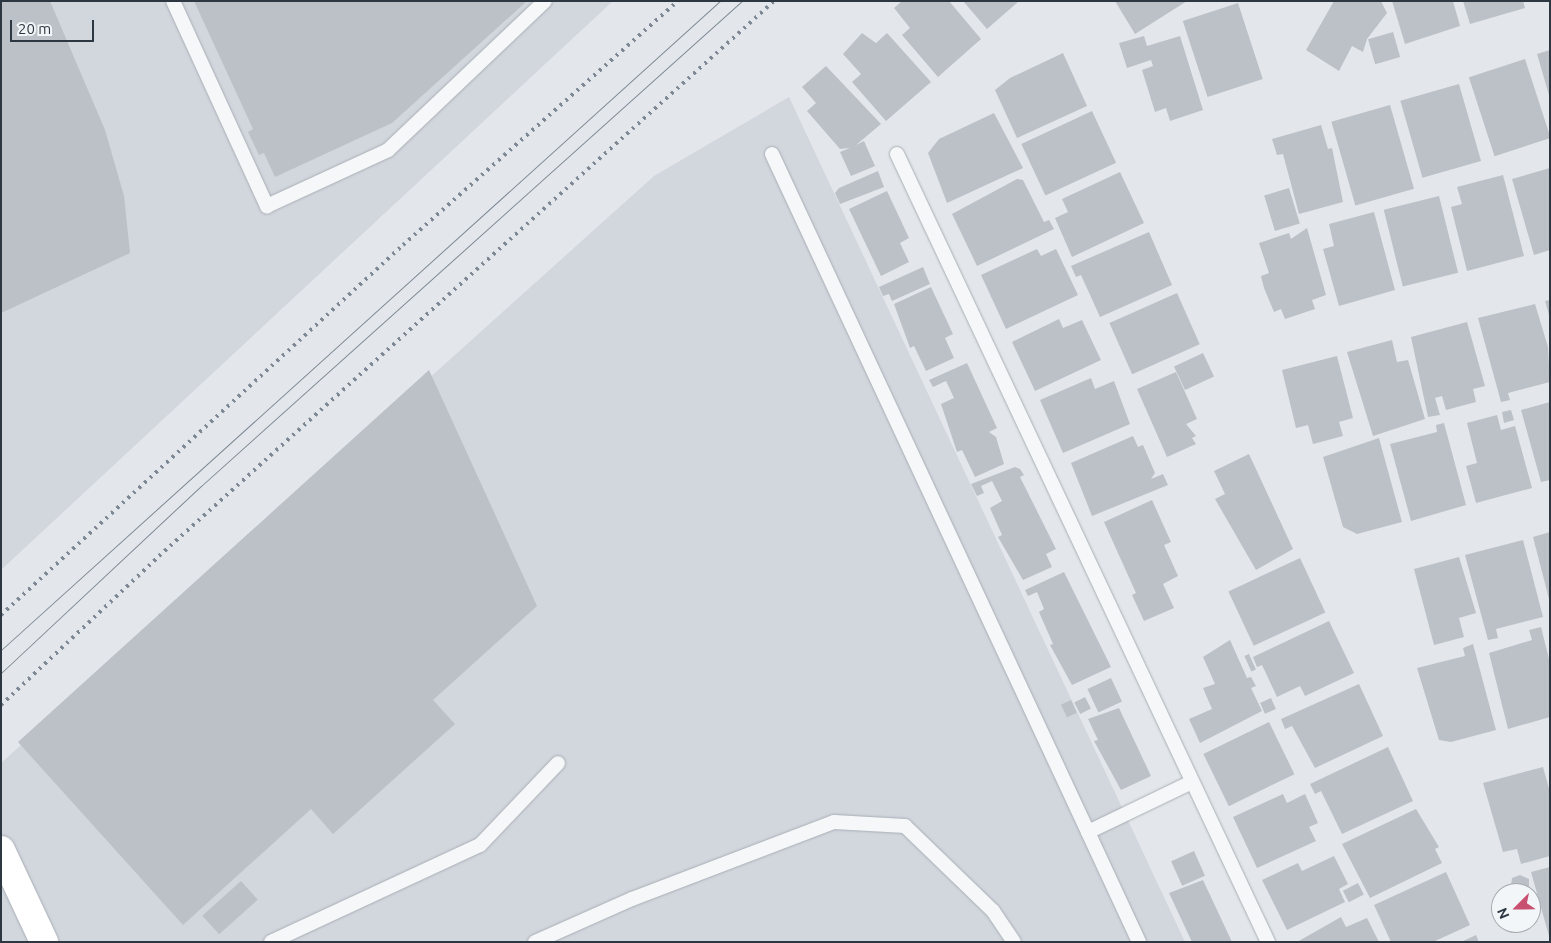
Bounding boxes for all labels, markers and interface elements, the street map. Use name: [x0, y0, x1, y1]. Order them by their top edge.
scale bar: [12, 10, 96, 42]
text: 20 m: [18, 20, 51, 37]
north arrow: [1491, 883, 1541, 933]
text: N: [1494, 906, 1513, 921]

